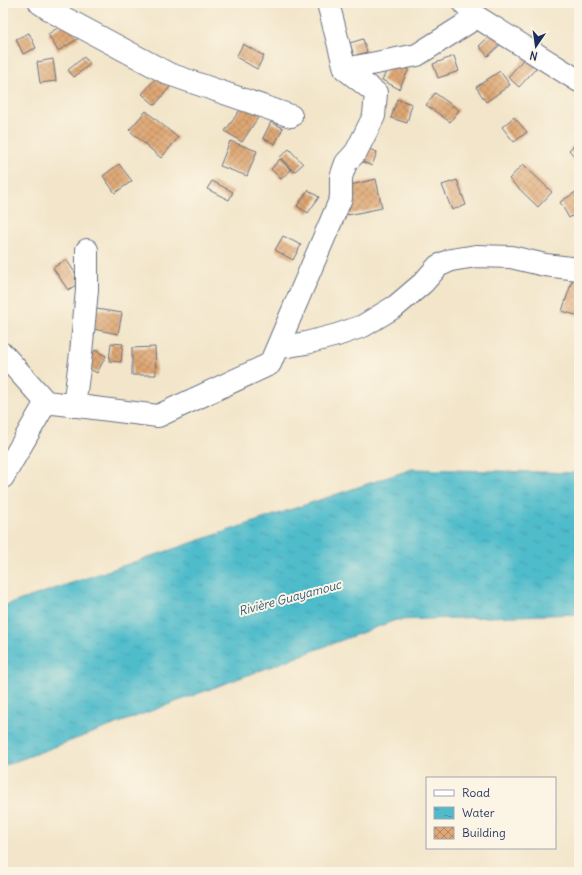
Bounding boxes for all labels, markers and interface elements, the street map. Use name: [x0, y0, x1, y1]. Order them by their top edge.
north arrow: [516, 26, 556, 66]
text: N: [528, 48, 539, 63]
water label: Rivière Guayamouc: [237, 576, 344, 618]
legend: [426, 777, 556, 849]
text: Road: [462, 785, 490, 800]
text: Water: [462, 805, 495, 820]
text: Building: [462, 825, 506, 840]

